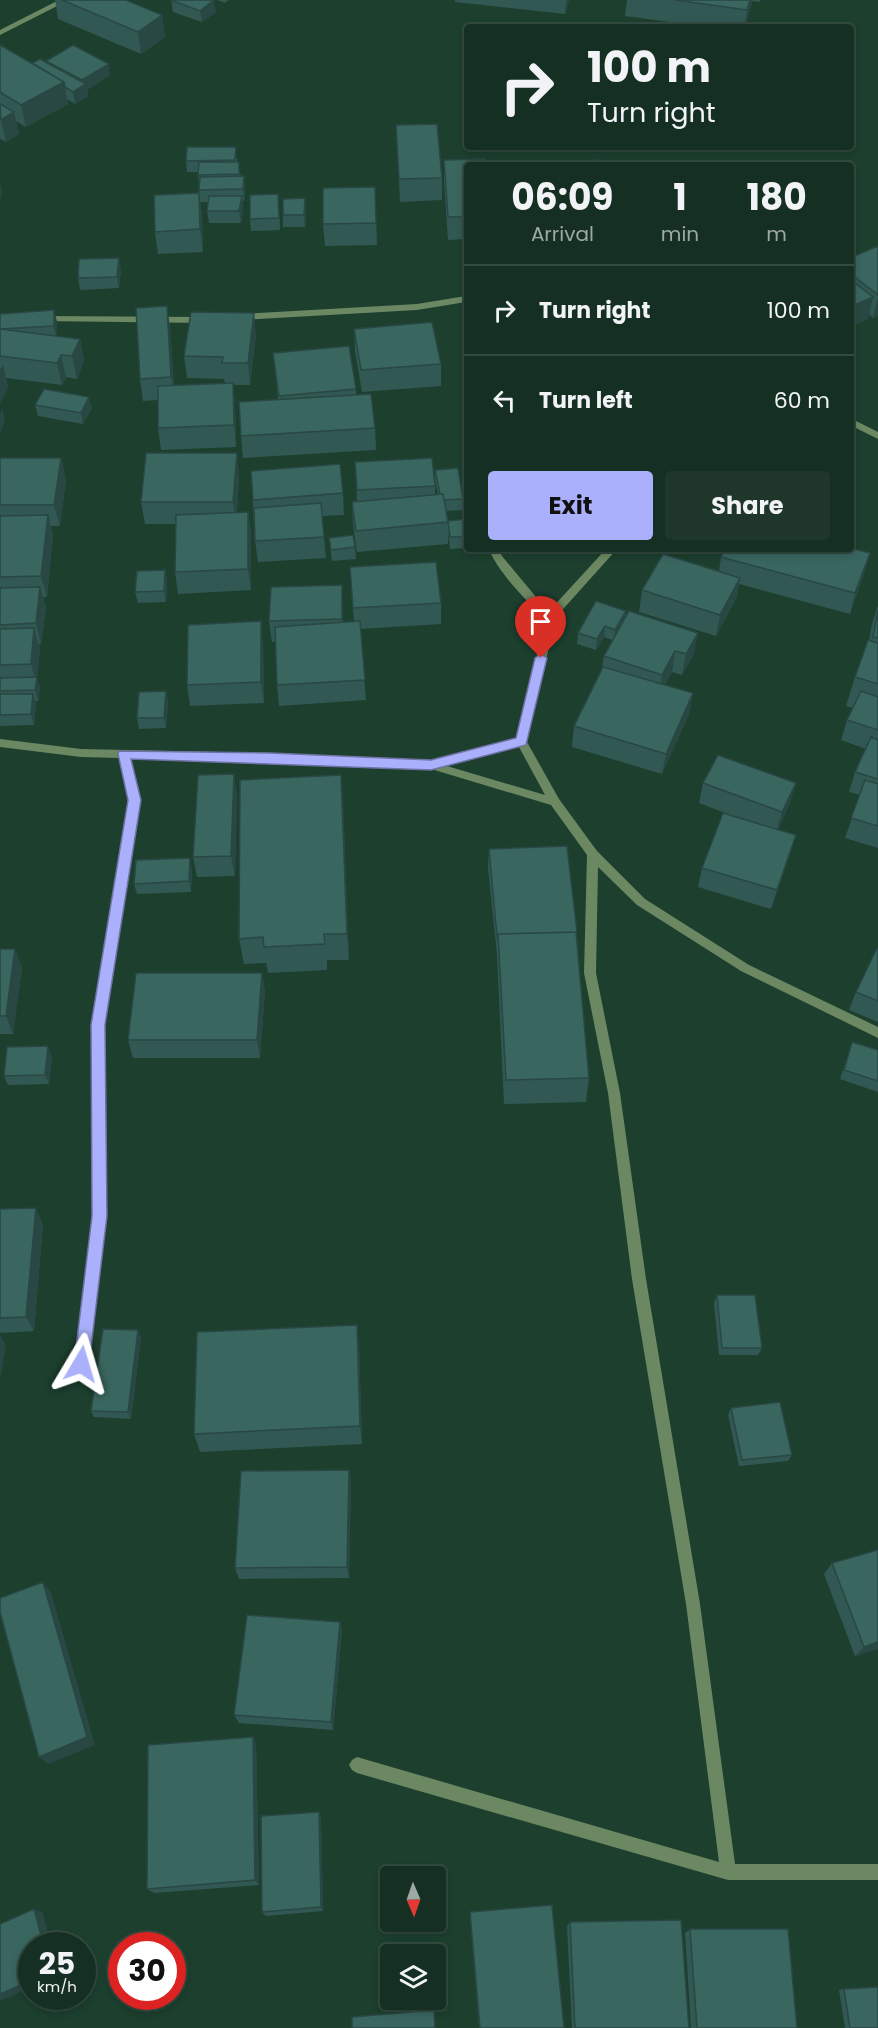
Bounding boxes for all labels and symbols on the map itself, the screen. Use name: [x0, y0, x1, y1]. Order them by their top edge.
pin: [515, 596, 566, 658]
position arrow: [49, 1332, 113, 1396]
north arrow: [380, 1866, 446, 1932]
speed limit sign: 30: [108, 1932, 186, 2010]

